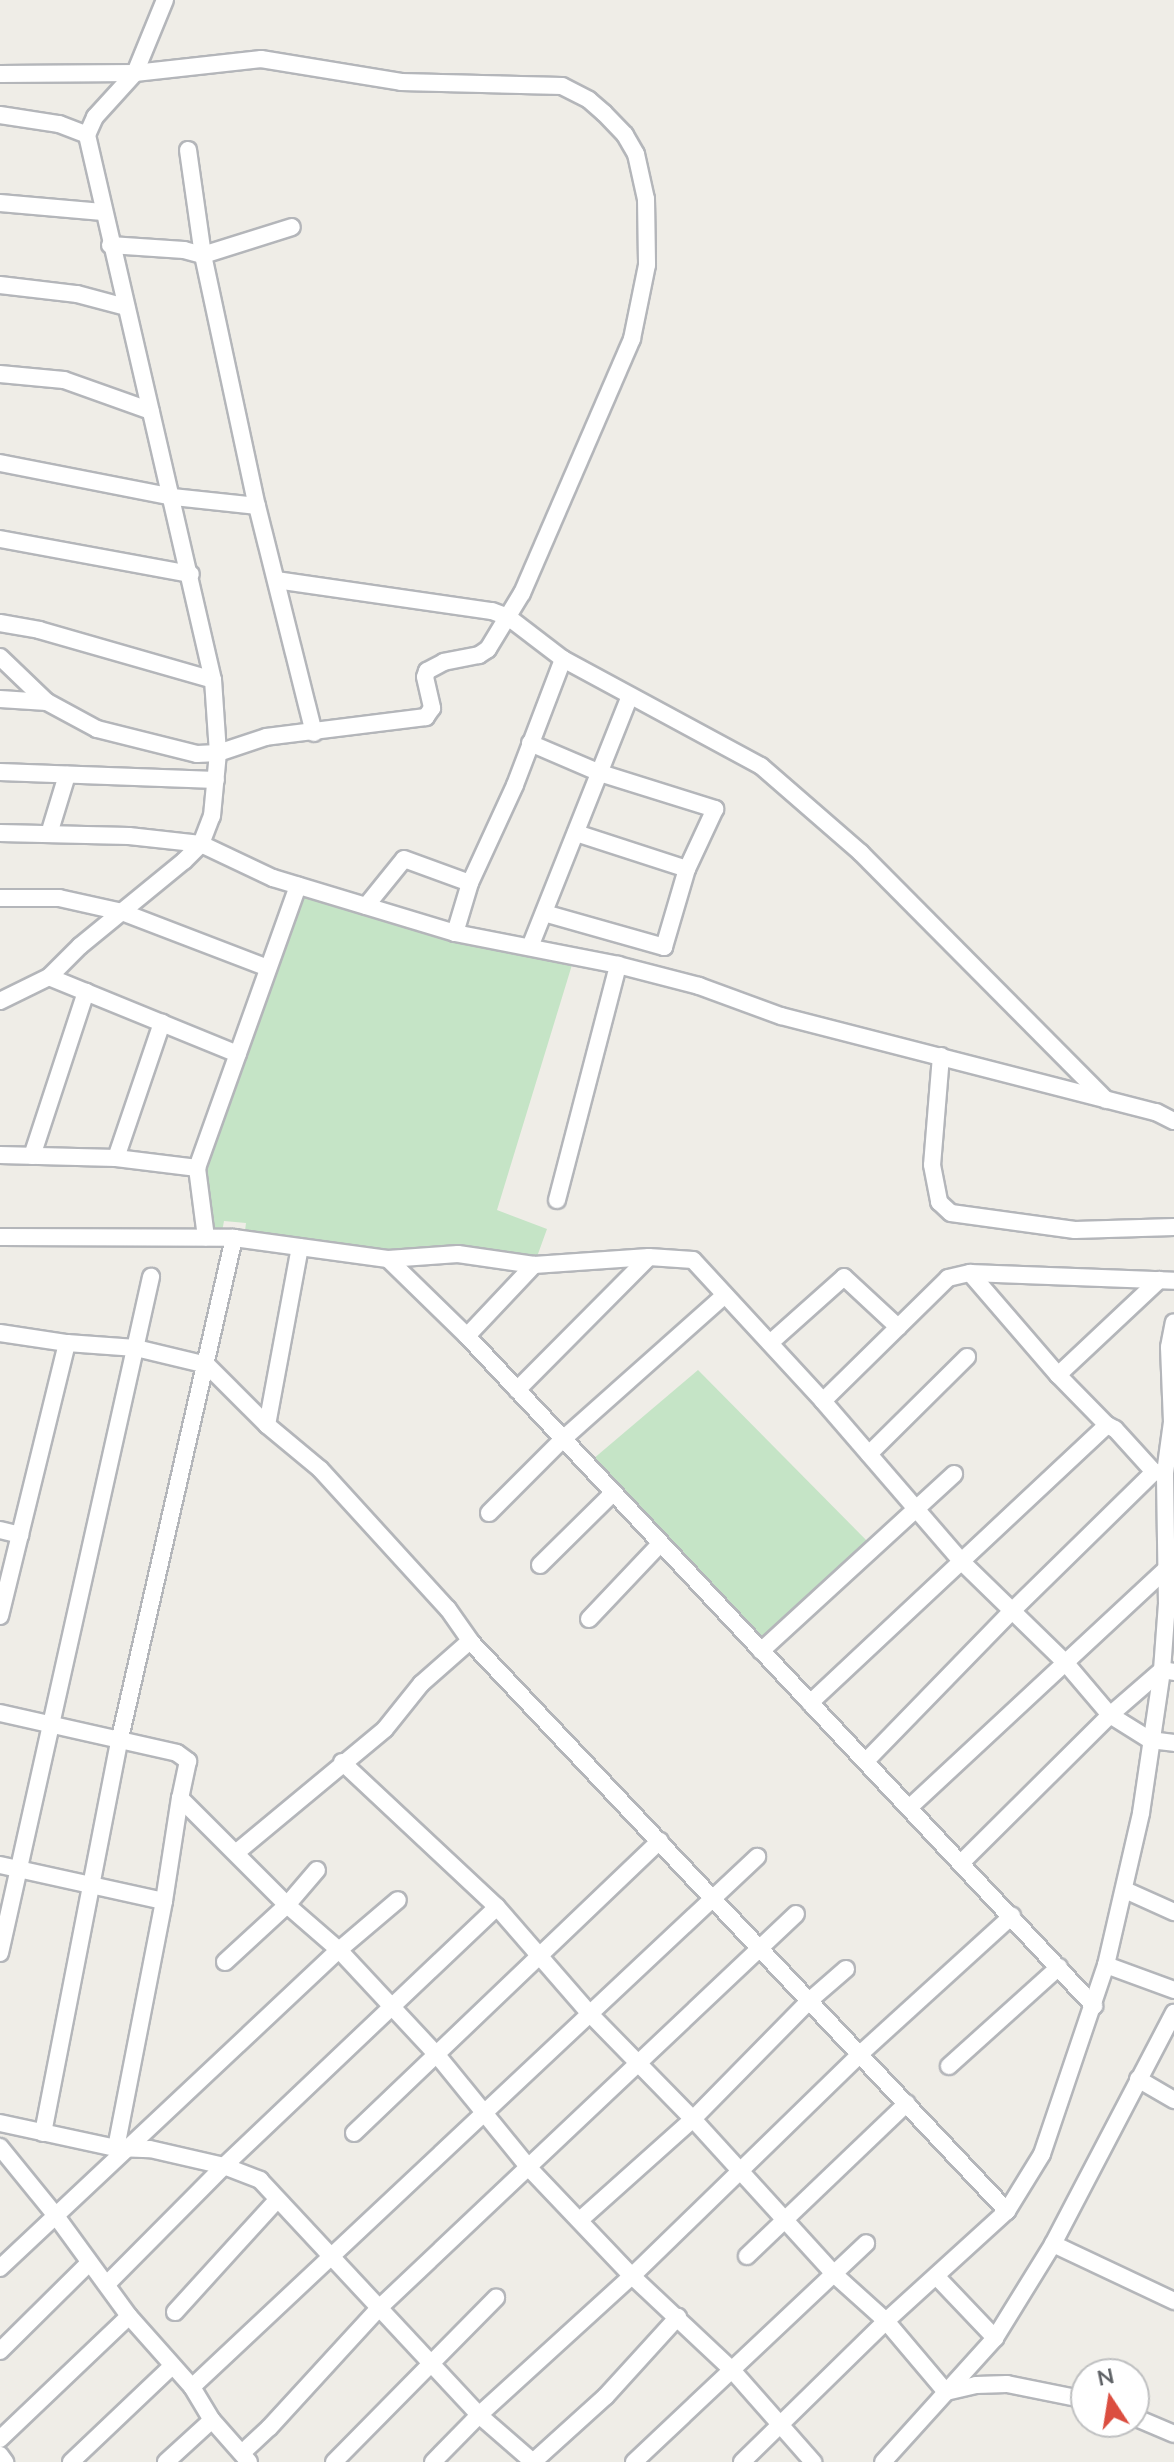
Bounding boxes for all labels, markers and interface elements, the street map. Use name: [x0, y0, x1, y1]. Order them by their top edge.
north arrow: [1070, 2358, 1150, 2438]
text: N: [1094, 2361, 1116, 2392]

